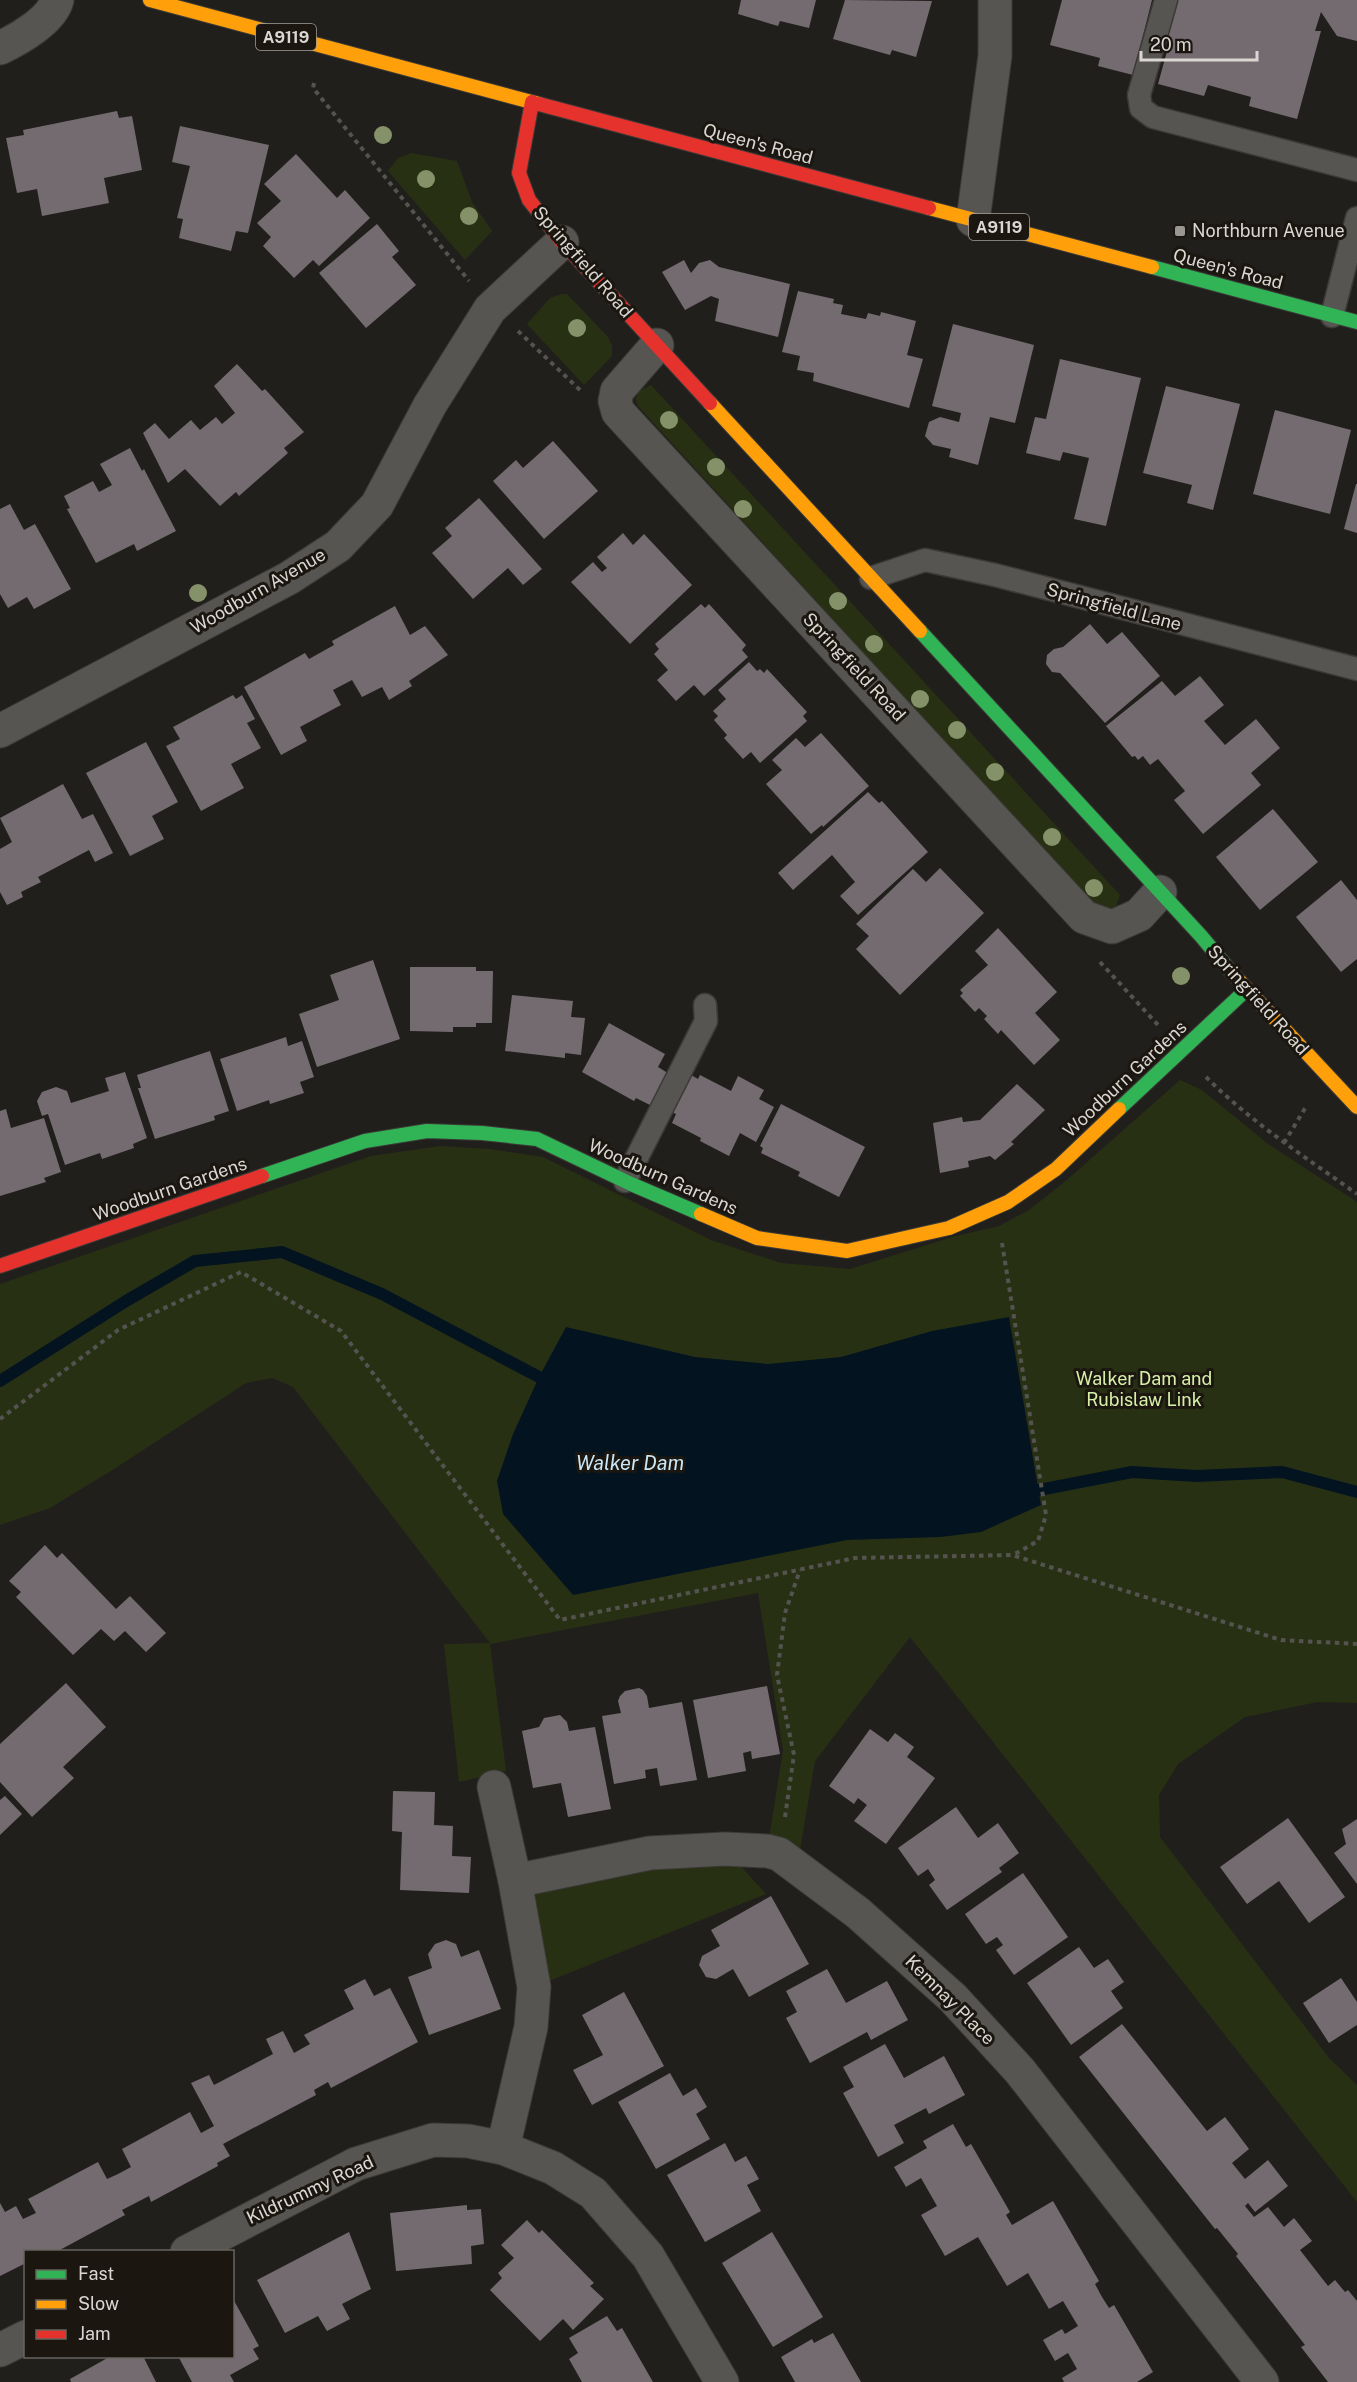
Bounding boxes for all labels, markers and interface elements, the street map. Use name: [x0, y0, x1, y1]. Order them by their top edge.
road number: A9119: [256, 24, 316, 50]
scale bar: [1141, 24, 1256, 62]
text: 20 m: [1150, 34, 1192, 55]
street label: Queen's Road: [701, 119, 815, 168]
street label: Springfield Road: [529, 202, 637, 322]
road number: A9119: [969, 214, 1029, 240]
place label: Northburn Avenue: [1192, 220, 1345, 241]
marker: Northburn Avenue: [1173, 224, 1187, 238]
street label: Queen's Road: [1171, 244, 1285, 293]
street label: Woodburn Avenue: [186, 543, 329, 638]
street label: Springfield Lane: [1044, 578, 1184, 635]
street label: Springfield Road: [799, 608, 910, 725]
street label: Springfield Road: [1204, 940, 1313, 1059]
street label: Woodburn Gardens: [1059, 1016, 1191, 1141]
street label: Woodburn Gardens: [585, 1134, 741, 1219]
street label: Woodburn Gardens: [90, 1152, 249, 1225]
park label: Walker Dam and Rubislaw Link: [1076, 1368, 1212, 1410]
water label: Walker Dam: [576, 1451, 684, 1475]
street label: Kemnay Place: [901, 1950, 1000, 2049]
street label: Kildrummy Road: [243, 2151, 377, 2228]
legend: [24, 2250, 234, 2358]
text: Fast: [78, 2263, 114, 2284]
text: Slow: [78, 2293, 119, 2314]
text: Jam: [78, 2323, 111, 2344]

